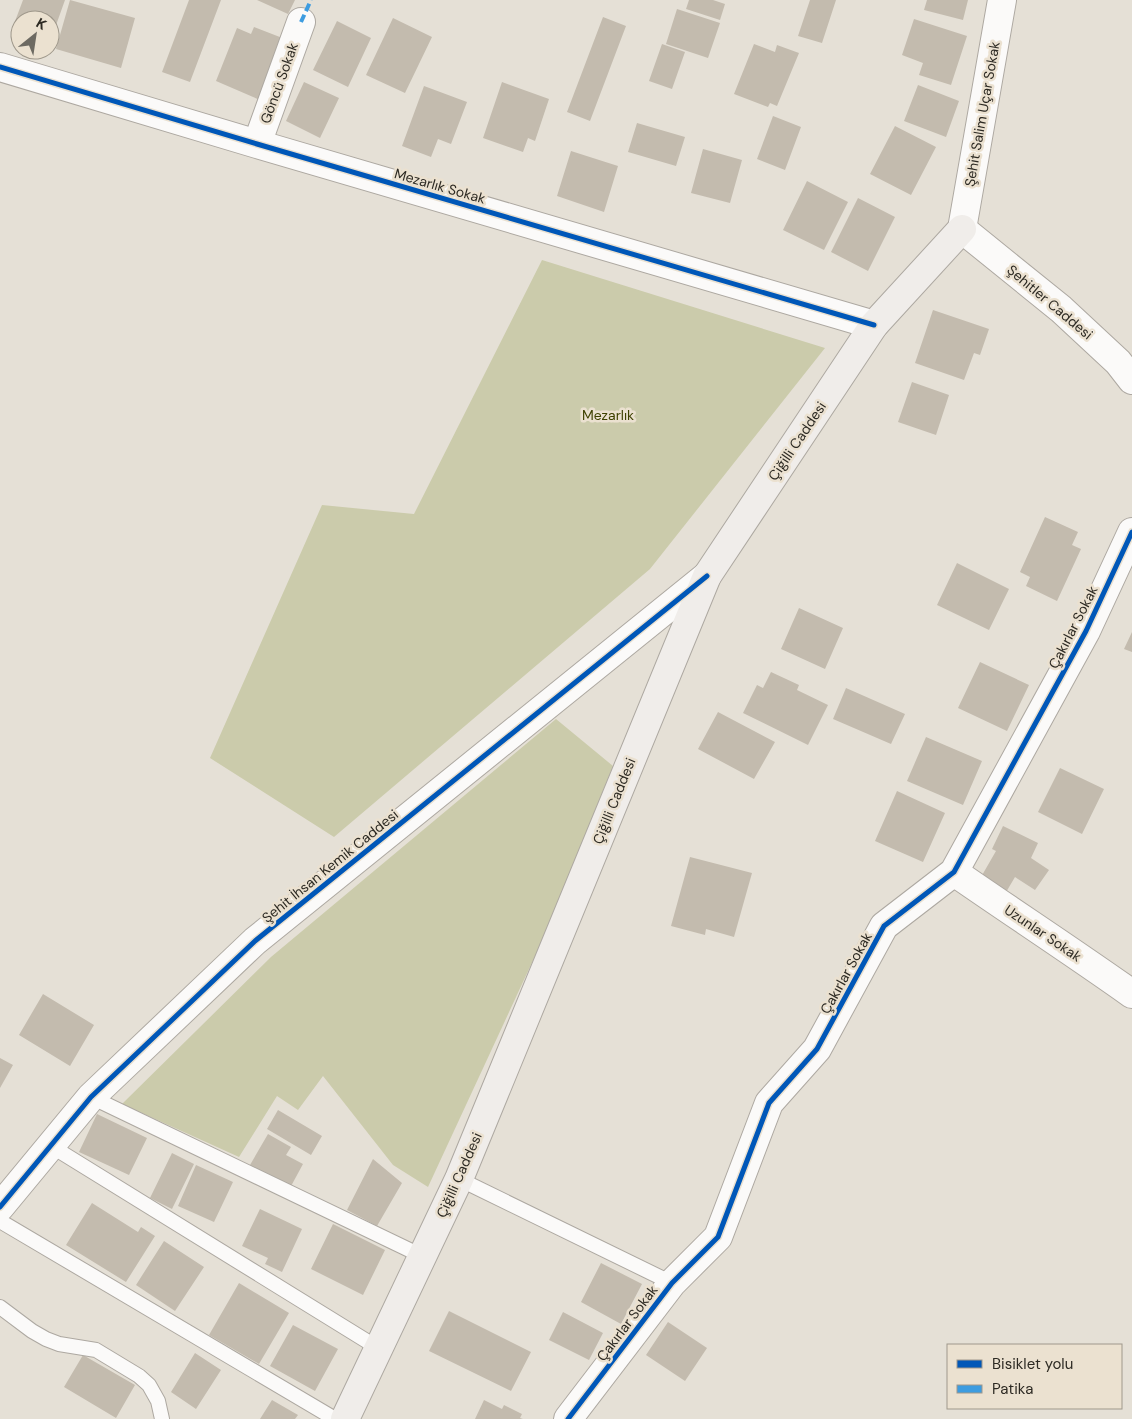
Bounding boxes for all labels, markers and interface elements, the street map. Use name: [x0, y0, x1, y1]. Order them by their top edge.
north arrow: [10, 10, 60, 60]
text: K: [33, 14, 50, 34]
street label: Göncü Sokak: [256, 40, 302, 126]
street label: Şehit Salim Uçar Sokak: [960, 40, 1004, 188]
street label: Mezarlık Sokak: [392, 164, 488, 208]
street label: Şehitler Caddesi: [1003, 261, 1097, 343]
street label: Çiğilli Caddesi: [764, 398, 830, 484]
park label: Mezarlık: [582, 406, 634, 424]
street label: Çakırlar Sokak: [1044, 582, 1102, 672]
street label: Çiğilli Caddesi: [589, 755, 639, 847]
street label: Şehit İhsan Kemik Caddesi: [258, 805, 402, 927]
street label: Uzunlar Sokak: [1001, 901, 1085, 965]
street label: Çakırlar Sokak: [816, 929, 876, 1017]
street label: Çiğilli Caddesi: [432, 1130, 486, 1220]
street label: Çakırlar Sokak: [593, 1281, 661, 1365]
legend: [947, 1344, 1122, 1409]
text: Bisiklet yolu: [992, 1354, 1073, 1374]
text: Patika: [992, 1379, 1033, 1399]

